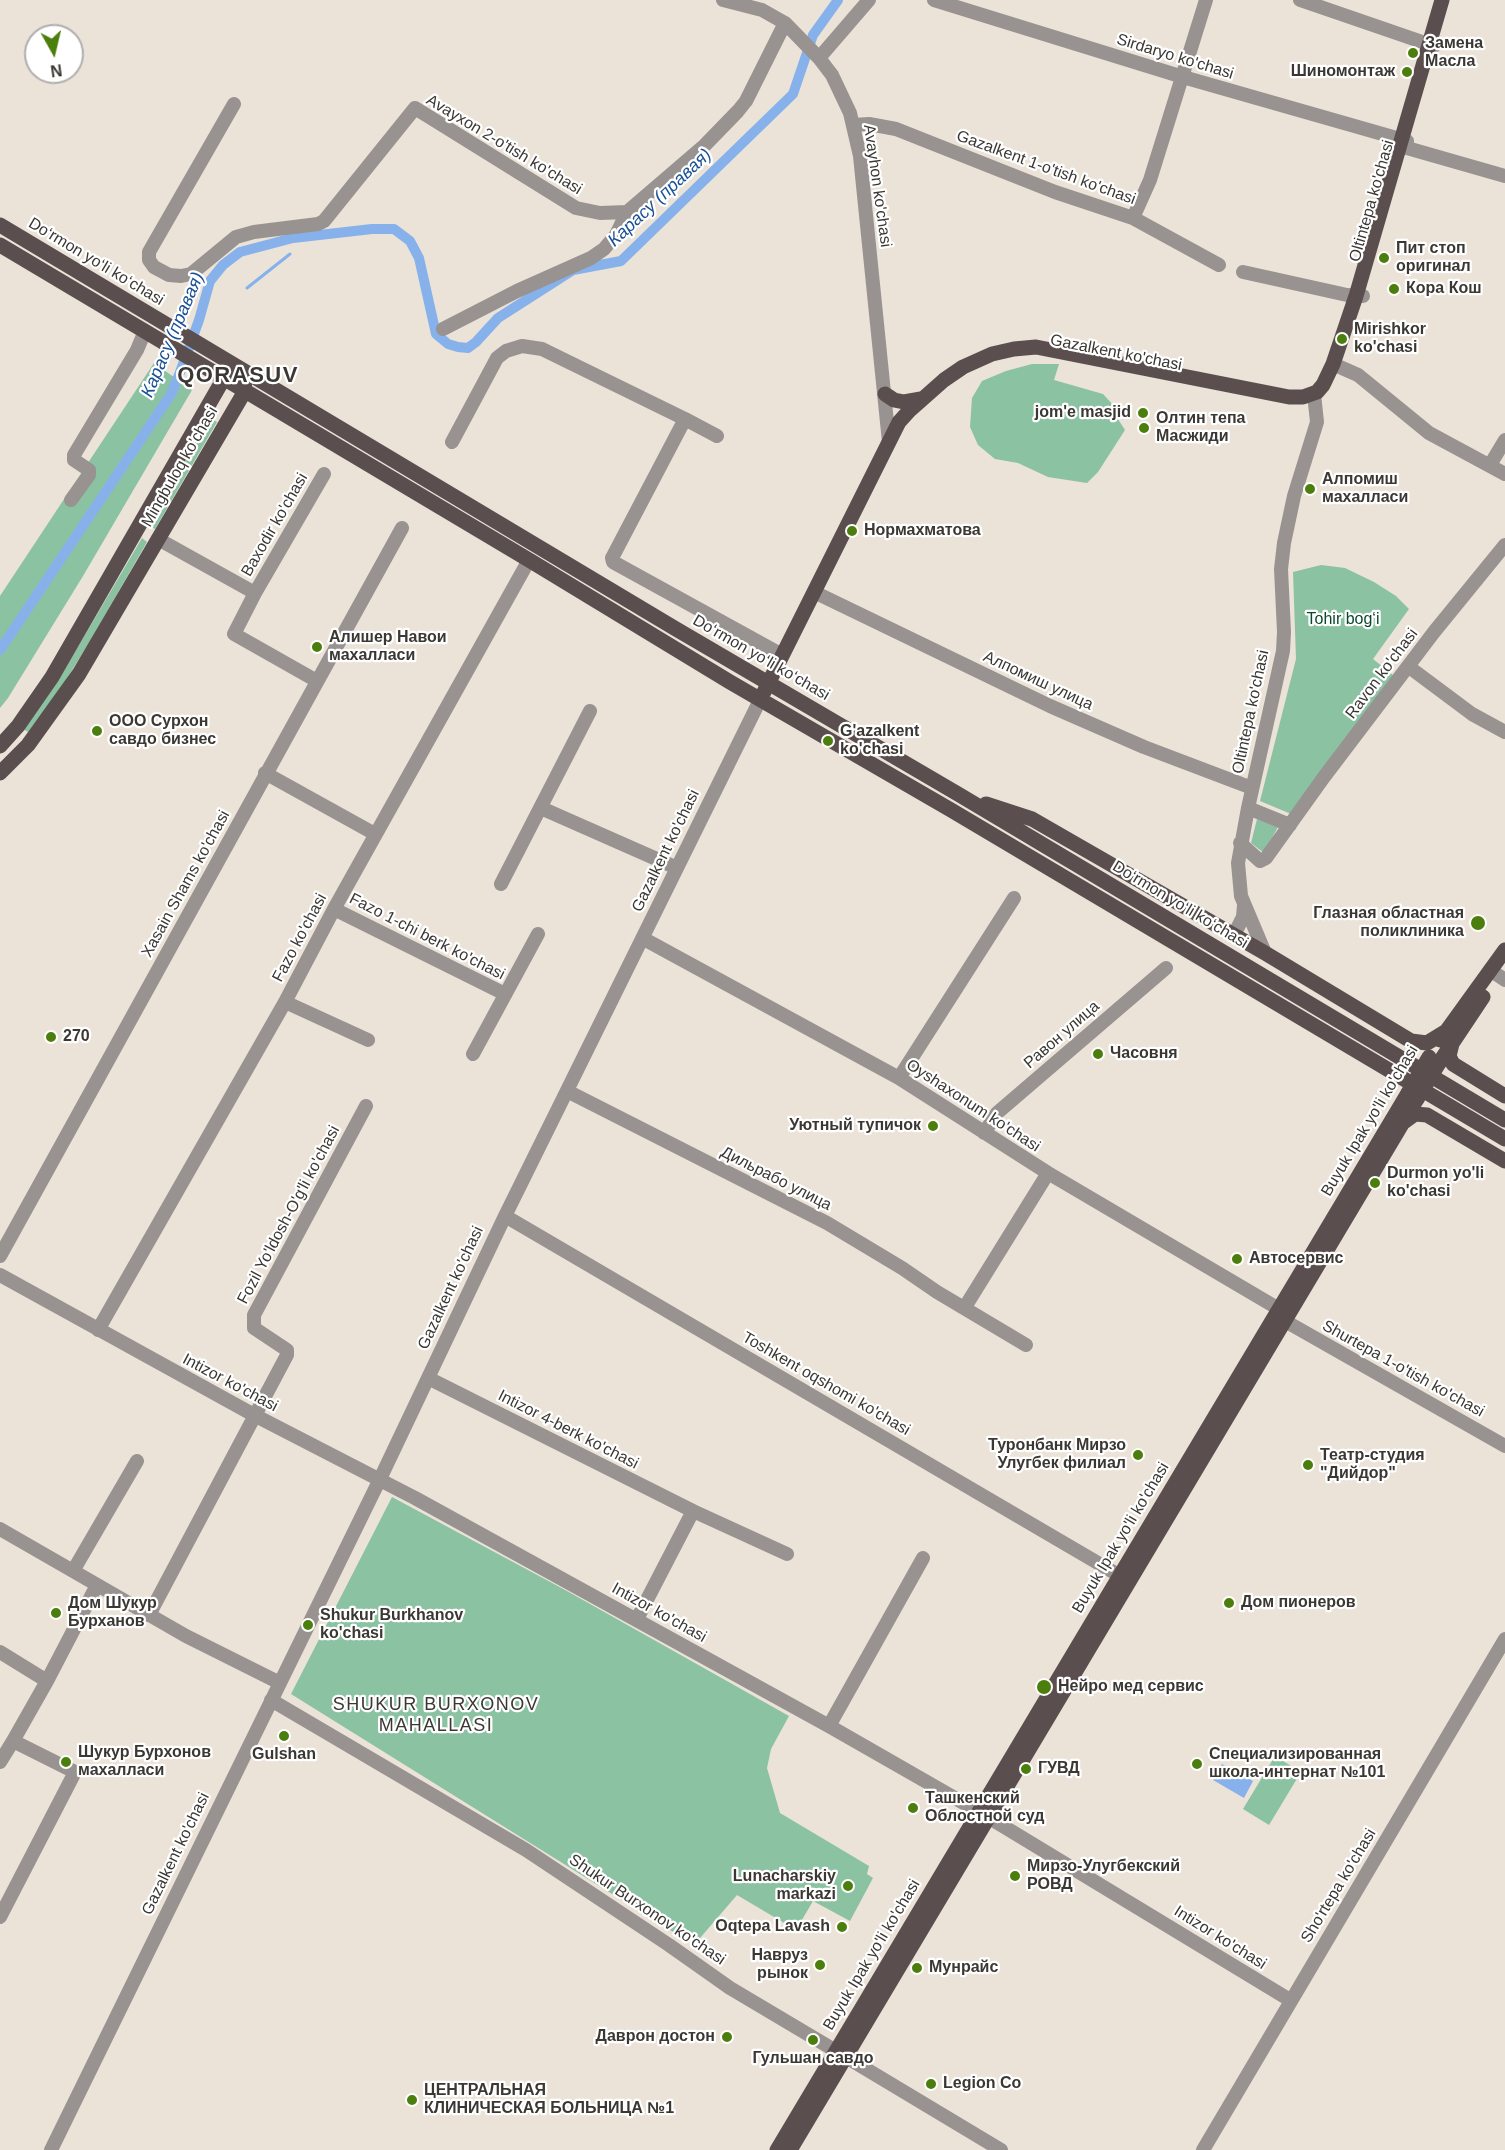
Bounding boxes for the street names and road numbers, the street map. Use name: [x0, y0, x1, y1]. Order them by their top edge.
street label: Sirdaryo ko'chasi: [1114, 30, 1236, 84]
street label: Avayxon 2-o'tish ko'chasi: [423, 91, 585, 199]
street label: Avayhon ko'chasi: [859, 123, 895, 249]
street label: Gazalkent 1-o'tish ko'chasi: [954, 127, 1138, 209]
street label: Oltintepa ko'chasi: [1345, 138, 1399, 264]
street label: Do‘rmon yo‘li ko‘chasi: [25, 214, 167, 310]
street label: Gazalkent ko'chasi: [1049, 331, 1183, 375]
street label: Mingbuloq ko'chasi: [138, 403, 222, 531]
street label: Baxodir ko'chasi: [238, 470, 312, 580]
street label: Do‘rmon yo‘li ko‘chasi: [689, 611, 833, 705]
street label: Ravon ko'chasi: [1342, 625, 1422, 723]
street label: Алпомиш улица: [980, 647, 1096, 715]
street label: Oltintepa ko'chasi: [1229, 648, 1273, 776]
street label: Gazalkent ko'chasi: [628, 787, 704, 915]
street label: Xasain Shams ko'chasi: [138, 807, 234, 961]
street label: Do‘rmon yo‘li ko‘chasi: [1109, 857, 1251, 953]
street label: Fazo 1-chi berk ko'chasi: [346, 889, 508, 985]
street label: Fazo ko'chasi: [269, 891, 331, 985]
street label: Равон улица: [1020, 997, 1104, 1073]
street label: Buyuk Ipak yo'li ko'chasi: [1317, 1042, 1423, 1200]
street label: Oyshaxonum ko'chasi: [902, 1055, 1044, 1157]
street label: Fozil Yo'ldosh-O'g'li ko'chasi: [234, 1123, 344, 1307]
street label: Дильрабо улица: [717, 1143, 835, 1215]
street label: Gazalkent ko'chasi: [414, 1223, 488, 1353]
street label: Shurtepa 1-o'tish ko'chasi: [1319, 1316, 1487, 1422]
street label: Toshkent oqshomi ko'chasi: [739, 1328, 913, 1440]
street label: Intizor ko'chasi: [179, 1350, 281, 1416]
street label: Intizor 4-berk ko'chasi: [495, 1386, 641, 1474]
street label: Buyuk Ipak yo'li ko'chasi: [1068, 1459, 1174, 1617]
street label: Intizor ko'chasi: [608, 1579, 710, 1647]
street label: Gazalkent ko'chasi: [138, 1790, 214, 1918]
street label: Sho'rtepa ko'chasi: [1297, 1825, 1381, 1947]
street label: Shukur Burxonov ko'chasi: [565, 1850, 729, 1970]
street label: Buyuk Ipak yo'li ko'chasi: [819, 1876, 925, 2034]
street label: Intizor ko'chasi: [1170, 1902, 1270, 1974]

